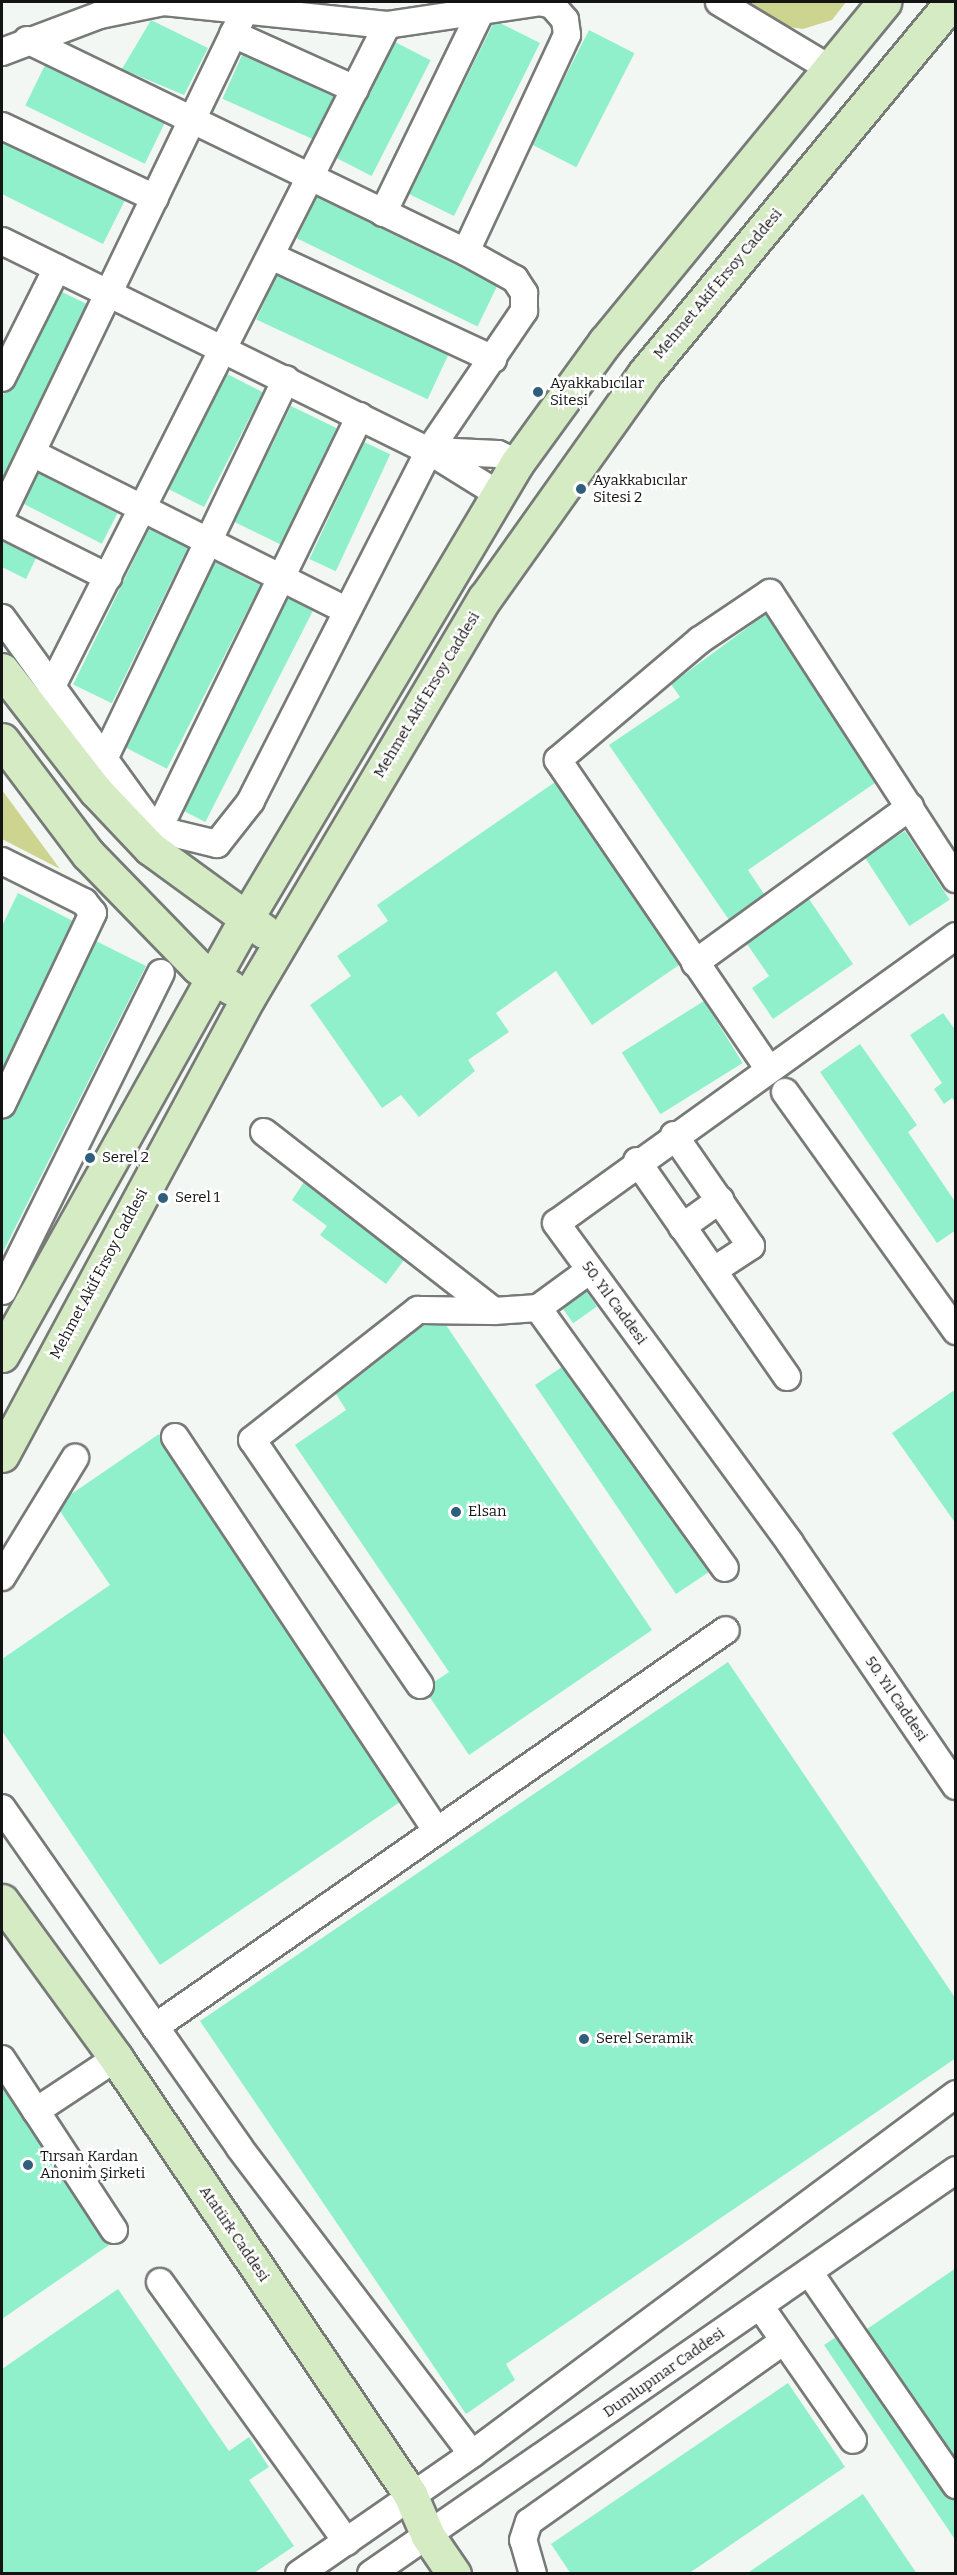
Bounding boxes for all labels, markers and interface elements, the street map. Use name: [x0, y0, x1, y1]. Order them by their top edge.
street label: Mehmet Akif Ersoy Caddesi: [650, 205, 786, 363]
place label: Ayakkabıcılar Sitesi: [550, 374, 644, 409]
marker: Ayakkabıcılar Sitesi: [531, 385, 545, 399]
place label: Ayakkabıcılar Sitesi 2: [593, 471, 687, 506]
marker: Ayakkabıcılar Sitesi 2: [574, 482, 588, 496]
street label: Mehmet Akif Ersoy Caddesi: [370, 609, 484, 781]
place label: Serel 2: [102, 1149, 149, 1167]
marker: Serel 2: [83, 1151, 97, 1165]
street label: Mehmet Akif Ersoy Caddesi: [46, 1186, 152, 1362]
place label: Serel 1: [175, 1189, 220, 1207]
marker: Serel 1: [156, 1191, 170, 1205]
street label: 50. Yıl Caddesi: [578, 1258, 650, 1348]
place label: Elsan: [468, 1503, 507, 1521]
marker: Elsan: [449, 1505, 463, 1519]
street label: 50. Yıl Caddesi: [861, 1653, 931, 1745]
place label: Serel Seramik: [596, 2030, 693, 2048]
marker: Serel Seramik: [577, 2032, 591, 2046]
place label: Tırsan Kardan Anonim Şirketi: [40, 2147, 145, 2182]
marker: Tırsan Kardan Anonim Şirketi: [21, 2158, 35, 2172]
street label: Atatürk Caddesi: [195, 2183, 273, 2285]
street label: Dumlupınar Caddesi: [600, 2324, 728, 2422]

